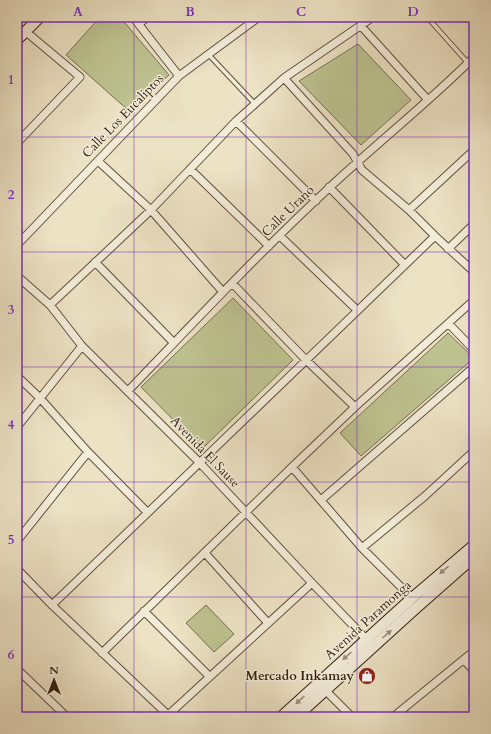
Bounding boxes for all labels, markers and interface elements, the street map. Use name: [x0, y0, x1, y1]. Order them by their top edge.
text: A: [73, 3, 83, 21]
text: B: [185, 3, 195, 21]
text: C: [296, 3, 306, 21]
text: D: [407, 3, 419, 21]
street label: Calle Los Eucaliptos: [78, 70, 168, 162]
text: 1: [8, 71, 14, 89]
street label: Calle Urano: [258, 181, 318, 241]
text: 2: [8, 186, 15, 204]
text: 3: [8, 301, 15, 319]
street label: Avenida El Sause: [166, 412, 244, 492]
text: 4: [8, 416, 15, 434]
text: 5: [8, 531, 14, 549]
one-way arrow: [439, 566, 450, 575]
street label: Avenida Paramonga: [321, 576, 415, 664]
one-way arrow: [382, 629, 392, 639]
text: 6: [8, 646, 15, 664]
one-way arrow: [342, 652, 352, 661]
north arrow: [34, 660, 74, 700]
text: N: [49, 663, 59, 678]
shop icon: Mercado Inkamay: [357, 666, 377, 686]
place label: Mercado Inkamay: [246, 667, 355, 685]
one-way arrow: [294, 695, 305, 704]

